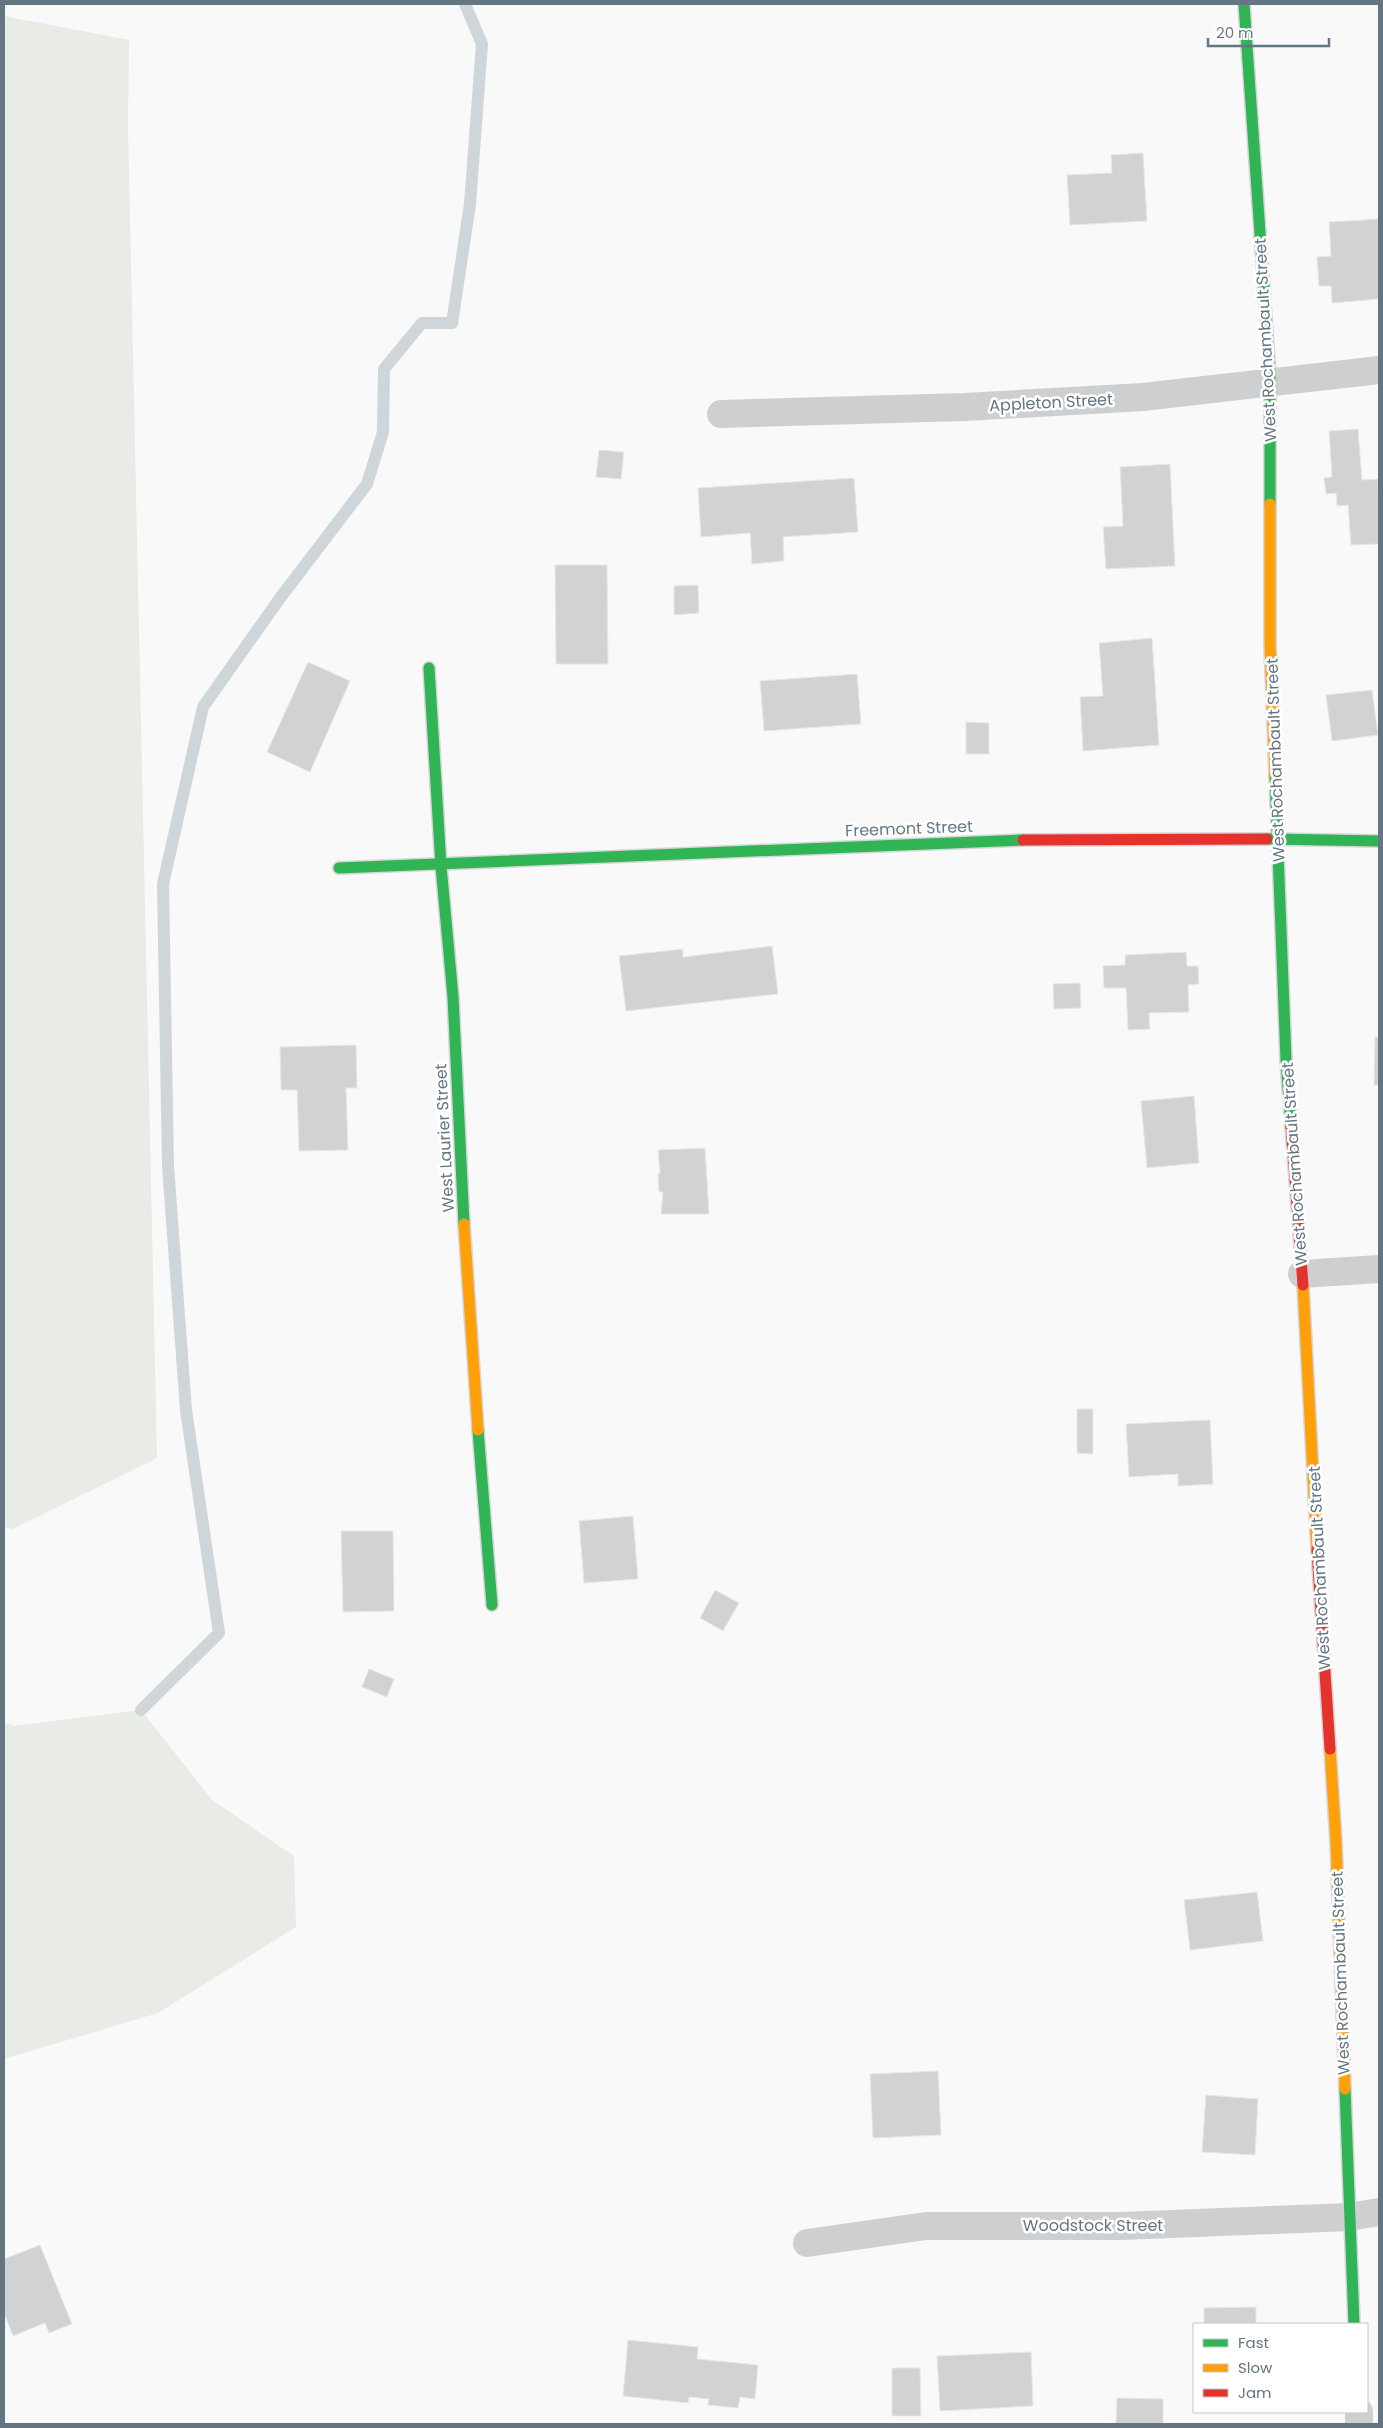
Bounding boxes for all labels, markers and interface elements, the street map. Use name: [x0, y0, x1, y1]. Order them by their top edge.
scale bar: [1208, 15, 1329, 47]
text: 20 m: [1216, 22, 1254, 43]
street label: West Rochambault Street: [1249, 237, 1282, 442]
street label: Appleton Street: [989, 388, 1114, 417]
street label: West Rochambault Street: [1260, 657, 1291, 862]
street label: Freemont Street: [845, 815, 973, 842]
street label: West Rochambault Street: [1276, 1061, 1313, 1266]
street label: West Laurier Street: [429, 1063, 460, 1213]
street label: West Rochambault Street: [1303, 1465, 1336, 1670]
street label: West Rochambault Street: [1325, 1870, 1356, 2075]
street label: Woodstock Street: [1023, 2214, 1163, 2237]
legend: [1193, 2323, 1368, 2413]
text: Fast: [1238, 2332, 1269, 2353]
text: Slow: [1238, 2357, 1273, 2378]
text: Jam: [1238, 2382, 1272, 2403]

